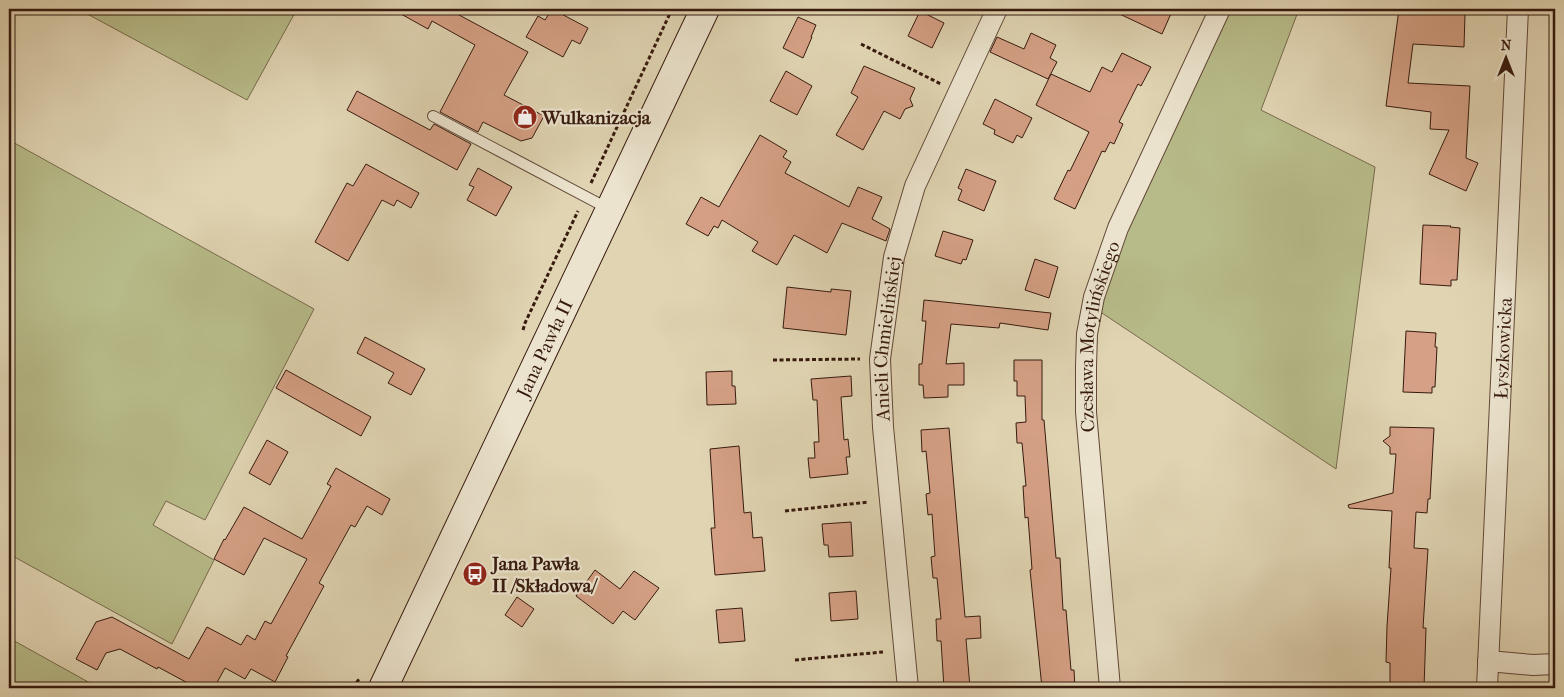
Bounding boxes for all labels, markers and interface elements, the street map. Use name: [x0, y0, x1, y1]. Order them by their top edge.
north arrow: [1482, 32, 1532, 82]
text: N: [1501, 37, 1512, 54]
shop icon: Wulkanizacja: [512, 104, 538, 130]
place label: Wulkanizacja: [541, 107, 652, 129]
street label: Czesława Motylińskiego: [1076, 238, 1125, 433]
street label: Anieli Chmielińskiej: [870, 255, 906, 422]
street label: Jana Pawła II: [511, 296, 578, 403]
street label: Łyszkowicka: [1490, 297, 1517, 400]
place label: Jana Pawła II /Składowa/: [490, 553, 598, 597]
bus stop icon: Jana Pawła II /Składowa/: [462, 561, 488, 587]

